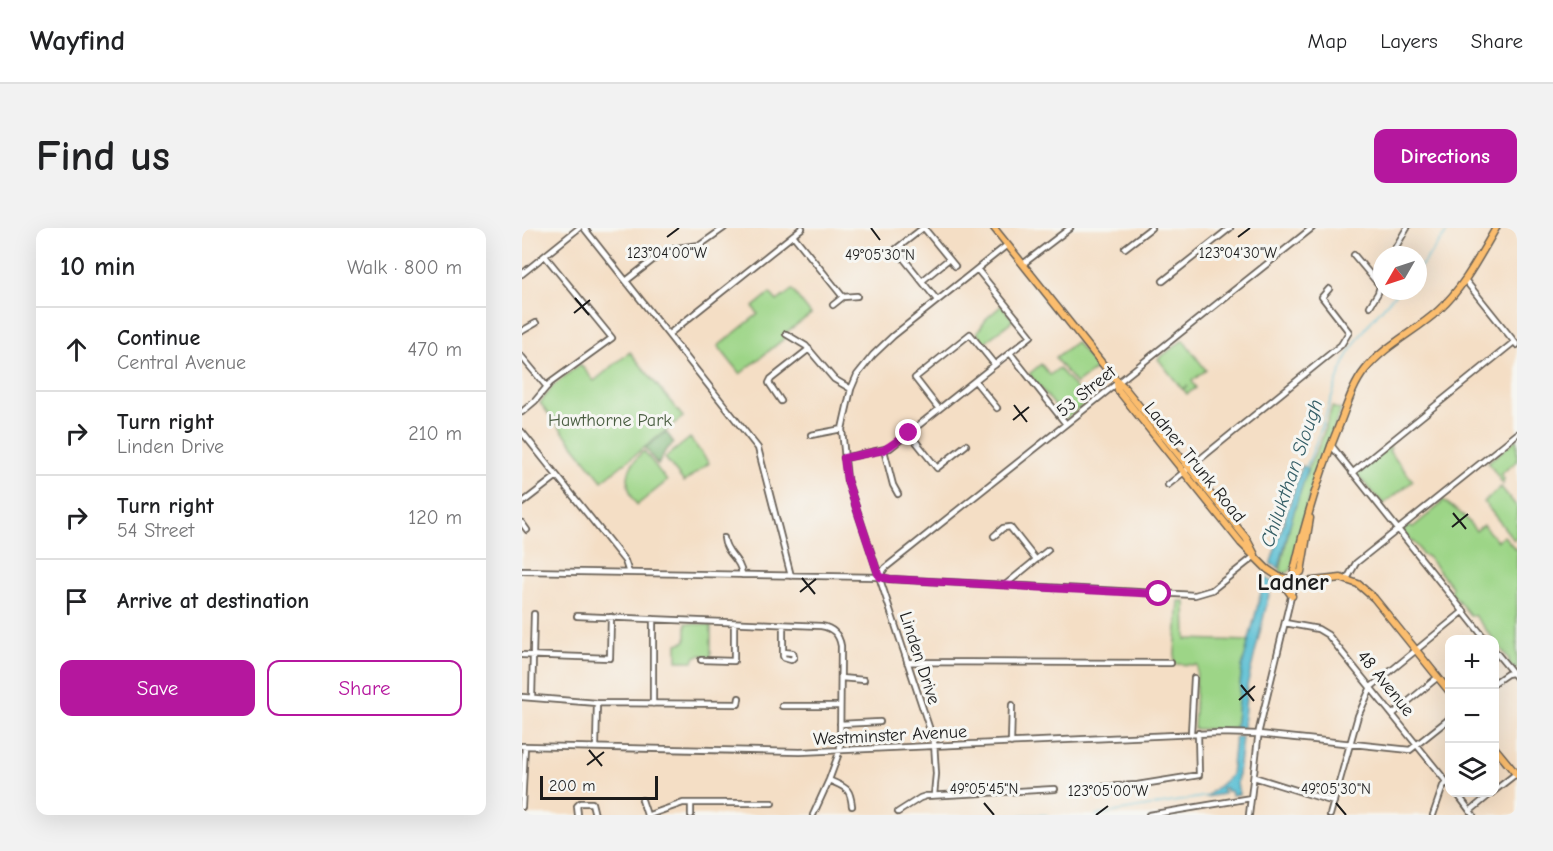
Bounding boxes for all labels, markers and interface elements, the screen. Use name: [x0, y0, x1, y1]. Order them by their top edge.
text: Wayfind: [30, 25, 125, 57]
text: Map: [1308, 29, 1347, 53]
text: Layers: [1380, 29, 1438, 53]
text: Share: [1471, 29, 1523, 53]
button: Directions: [1374, 129, 1517, 183]
text: Find us: [36, 132, 170, 181]
text: 123°04'00"W: [627, 244, 707, 262]
text: 123°04'30"W: [1199, 244, 1277, 262]
text: 49°05'30"N: [845, 246, 915, 264]
north arrow: [1373, 246, 1427, 300]
text: 10 min: [60, 252, 135, 282]
text: Walk · 800 m: [347, 256, 462, 279]
text: Continue: [117, 325, 200, 351]
icon: ahead: [60, 333, 93, 366]
text: 470 m: [407, 338, 462, 361]
text: Central Avenue: [117, 351, 246, 374]
street label: 53 Street: [1053, 361, 1121, 422]
water label: Chilukthan Slough: [1255, 396, 1328, 550]
street label: Ladner Trunk Road: [1140, 398, 1250, 527]
text: Turn right: [117, 409, 214, 435]
park label: Hawthorne Park: [548, 410, 672, 431]
icon: right: [60, 417, 93, 450]
route end: [895, 419, 921, 445]
text: 210 m: [408, 422, 462, 445]
text: Linden Drive: [117, 435, 224, 458]
text: Turn right: [117, 493, 214, 519]
icon: right: [60, 501, 93, 534]
text: 120 m: [408, 506, 462, 529]
text: 54 Street: [117, 519, 194, 542]
district label: Ladner: [1257, 568, 1329, 596]
route start: [1145, 580, 1171, 606]
icon: arrive: [60, 585, 93, 618]
text: Arrive at destination: [117, 588, 309, 614]
street label: Linden Drive: [895, 609, 944, 707]
map controls: [1445, 635, 1499, 797]
button: +: [1445, 635, 1499, 689]
street label: 48 Avenue: [1353, 646, 1419, 721]
button: Save: [60, 660, 255, 716]
button: Share: [267, 660, 462, 716]
button: −: [1445, 689, 1499, 743]
street label: Westminster Avenue: [813, 721, 968, 750]
button: layers: [1445, 743, 1499, 797]
scale bar: [540, 773, 658, 800]
text: 200 m: [549, 777, 595, 795]
text: 49°05'45"N: [950, 780, 1018, 798]
text: 49°05'30"N: [1301, 780, 1371, 798]
text: 123°05'00"W: [1068, 782, 1148, 800]

